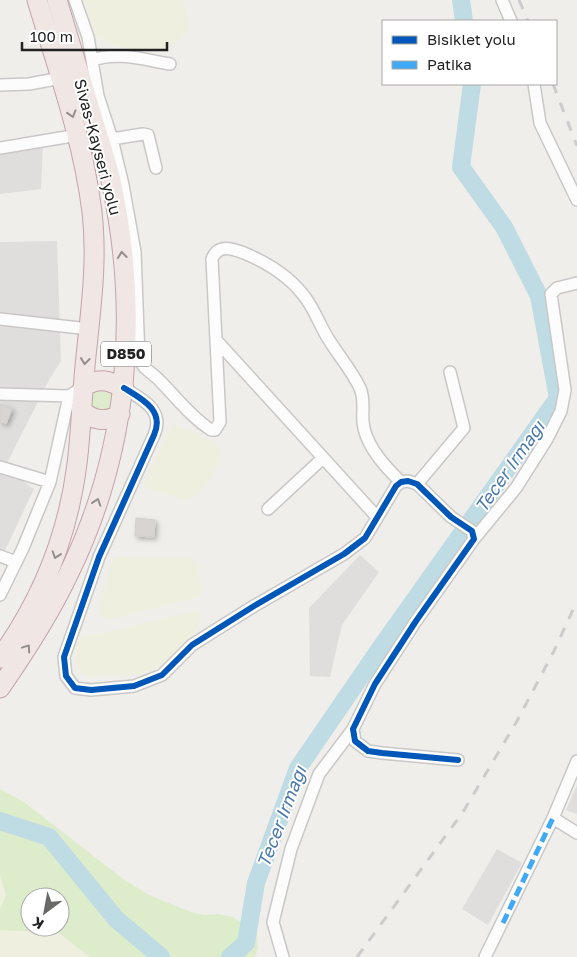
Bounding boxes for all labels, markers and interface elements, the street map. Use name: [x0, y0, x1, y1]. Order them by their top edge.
scale bar: [22, 20, 168, 52]
legend: [382, 20, 557, 85]
text: 100 m: [30, 27, 73, 45]
text: Bisiklet yolu: [427, 30, 516, 48]
text: Patika: [427, 55, 472, 73]
street label: Sivas-Kayseri yolu: [70, 77, 126, 217]
one-way arrow: [66, 109, 76, 117]
one-way arrow: [117, 251, 128, 259]
road number: D850: [101, 342, 151, 366]
one-way arrow: [80, 357, 91, 365]
water label: Tecer Irmağı: [470, 416, 549, 516]
one-way arrow: [92, 498, 102, 507]
one-way arrow: [52, 551, 62, 559]
one-way arrow: [21, 644, 30, 654]
water label: Tecer Irmağı: [252, 762, 311, 870]
north arrow: [20, 887, 70, 937]
text: K: [29, 914, 47, 933]

